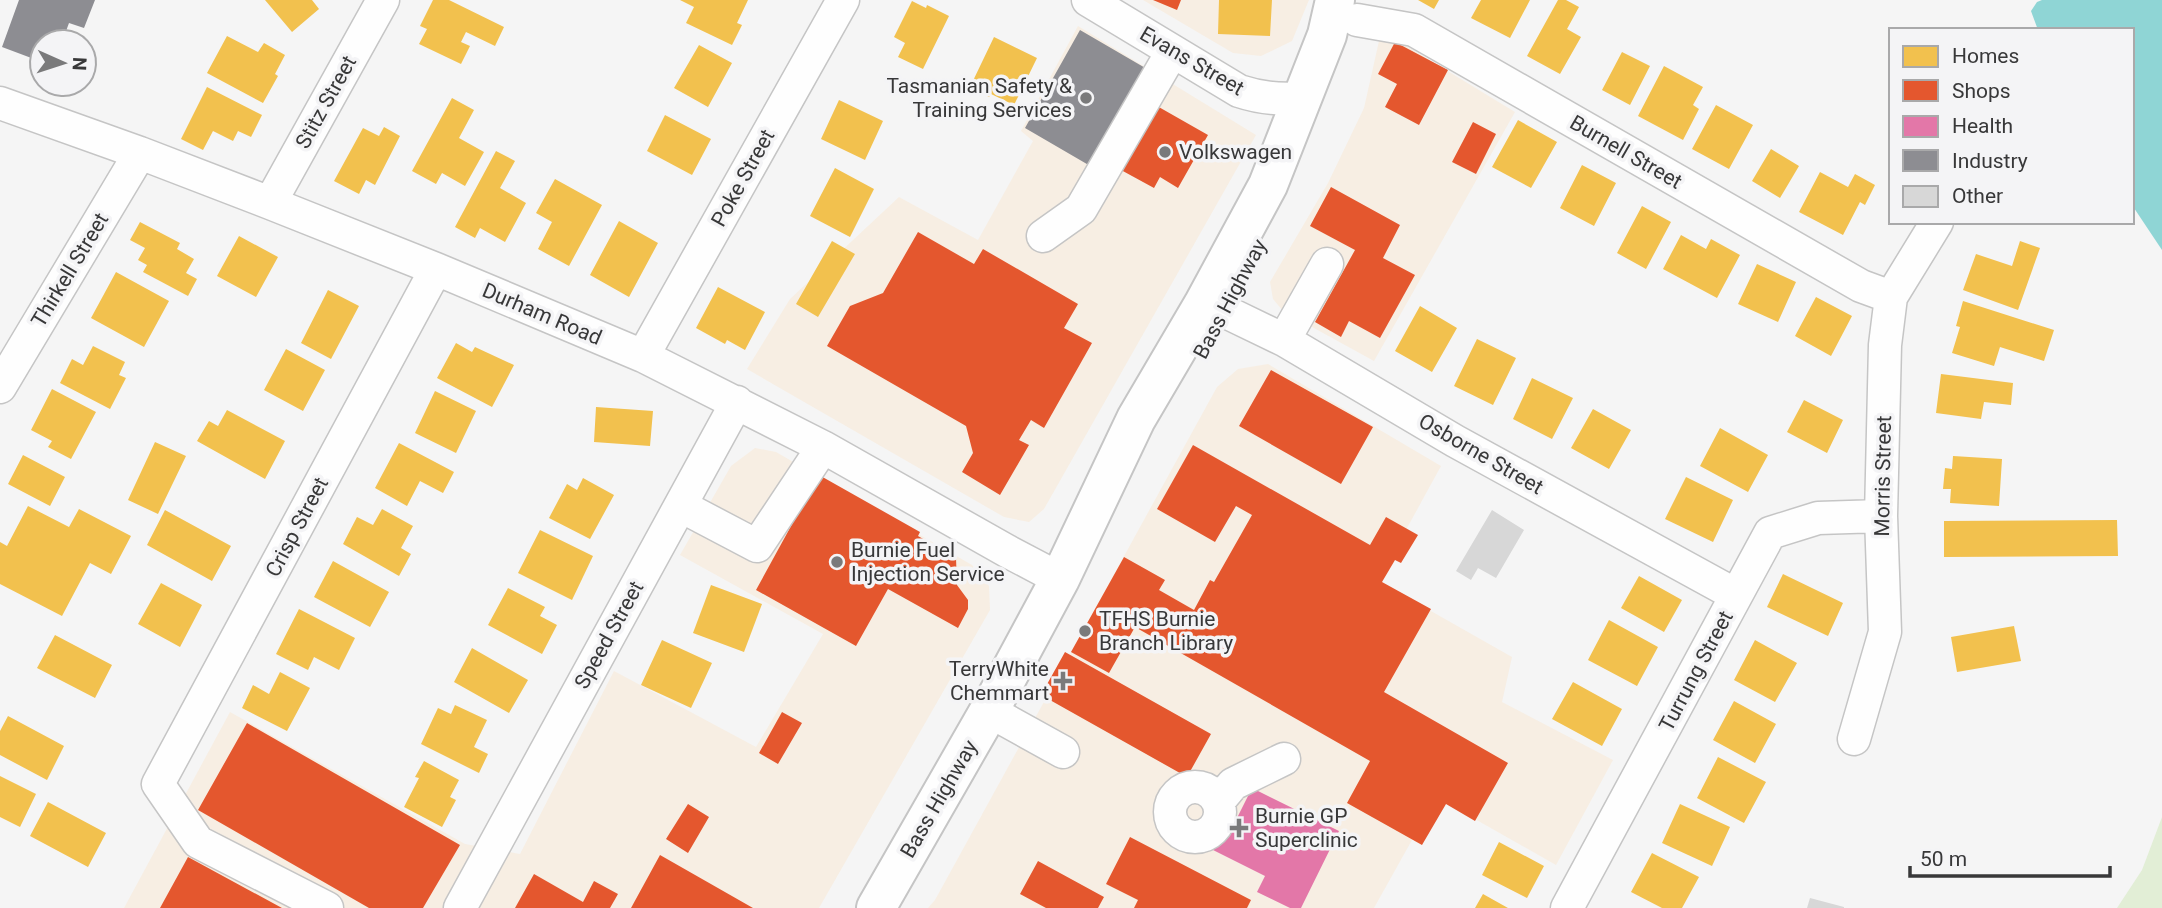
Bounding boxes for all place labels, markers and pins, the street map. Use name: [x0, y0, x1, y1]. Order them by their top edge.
place label: Tasmanian Safety & Training Services: [886, 74, 1072, 122]
marker: Tasmanian Safety & Training Services: [1078, 90, 1094, 106]
place label: Volkswagen: [1179, 140, 1292, 164]
marker: Volkswagen: [1157, 144, 1173, 160]
place label: Burnie Fuel Injection Service: [851, 538, 1005, 586]
marker: Burnie Fuel Injection Service: [829, 554, 845, 570]
place label: TFHS Burnie Branch Library: [1099, 607, 1233, 655]
marker: TFHS Burnie Branch Library: [1077, 623, 1093, 639]
place label: TerryWhite Chemmart: [949, 657, 1049, 705]
marker: TerryWhite Chemmart: [1055, 673, 1071, 689]
place label: Burnie GP Superclinic: [1255, 804, 1358, 852]
marker: Burnie GP Superclinic: [1229, 818, 1249, 838]

